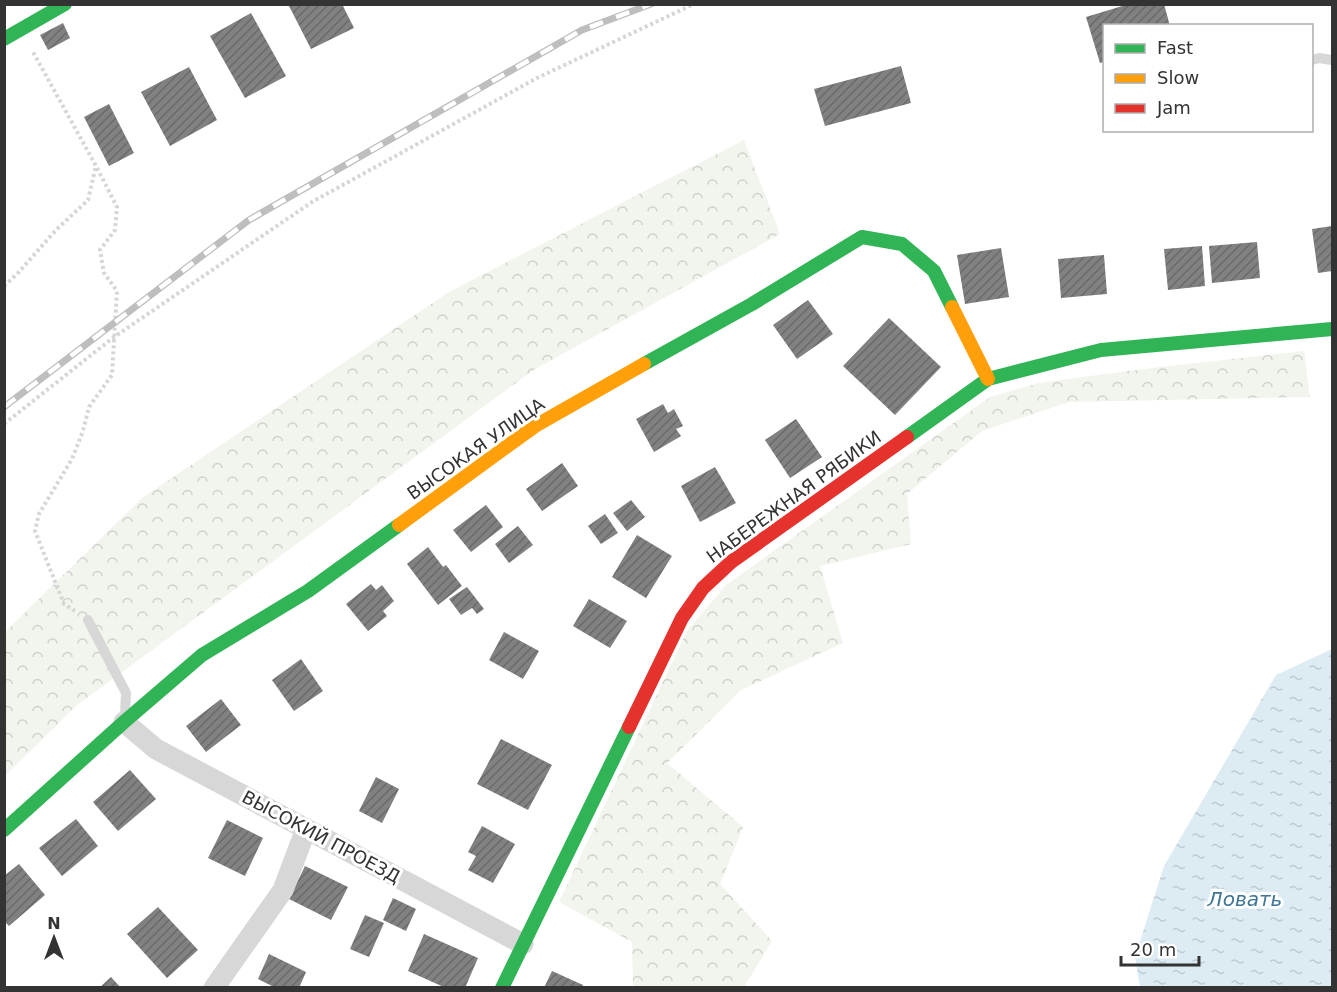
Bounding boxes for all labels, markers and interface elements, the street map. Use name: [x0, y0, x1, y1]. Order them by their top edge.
legend: [1103, 24, 1313, 132]
text: Fast: [1157, 37, 1193, 58]
text: Slow: [1157, 67, 1199, 88]
text: Jam: [1156, 97, 1191, 118]
street label: ВЫСОКАЯ УЛИЦА: [403, 393, 549, 504]
street label: НАБЕРЕЖНАЯ РЯБИКИ: [702, 426, 885, 567]
street label: ВЫСОКИЙ ПРОЕЗД: [239, 786, 404, 887]
water label: Ловать: [1207, 887, 1282, 911]
north arrow: [24, 908, 84, 968]
text: N: [47, 914, 61, 933]
scale bar: [1121, 929, 1199, 967]
text: 20 m: [1130, 939, 1176, 960]

